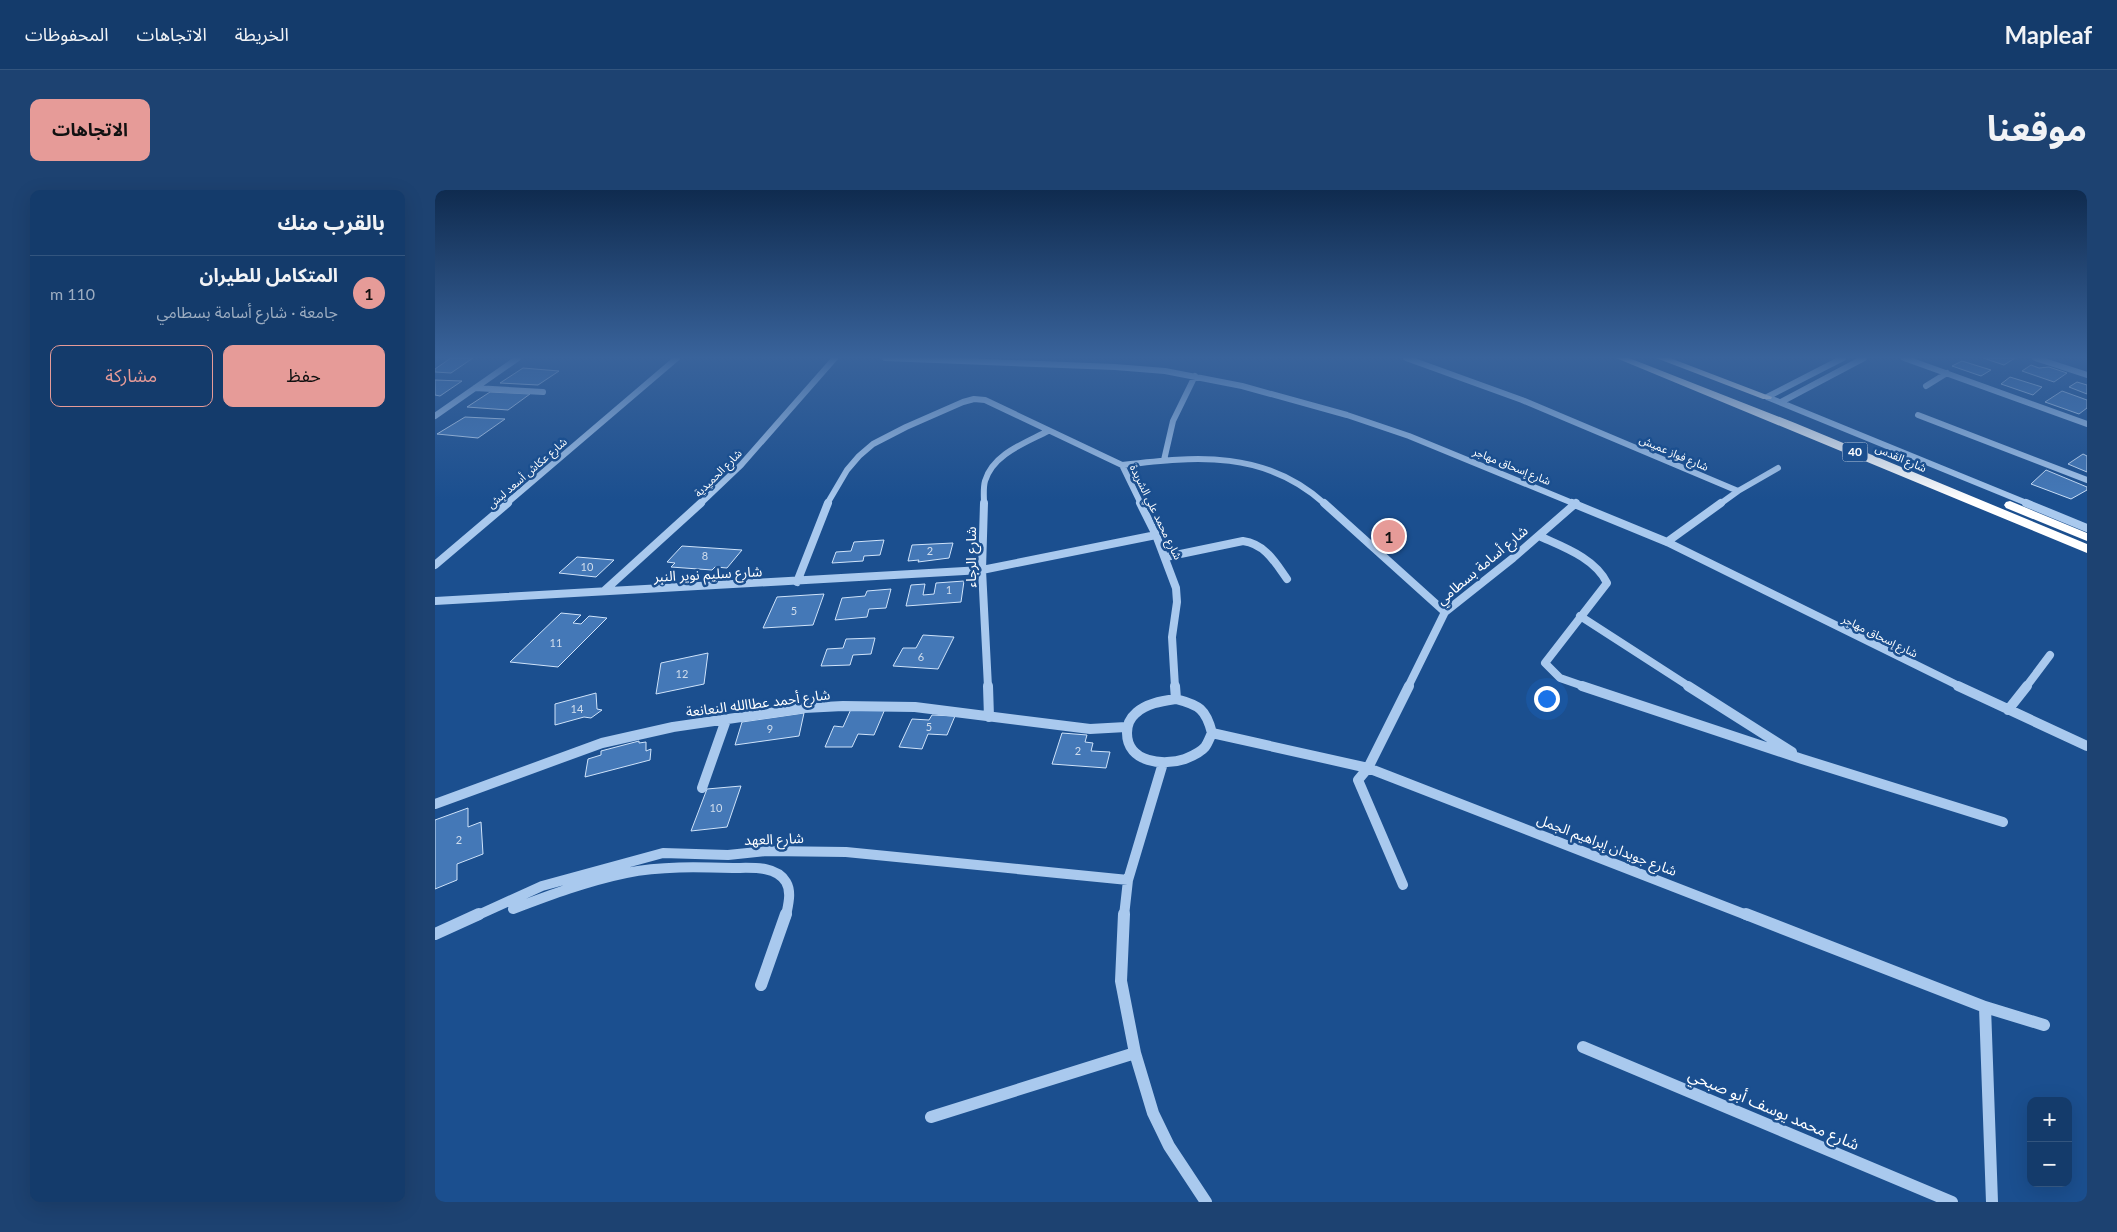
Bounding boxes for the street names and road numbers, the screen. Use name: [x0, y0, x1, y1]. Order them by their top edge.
street label: شارع فواز عميش: [1637, 432, 1711, 475]
street label: شارع عكاش أسعد لبش: [484, 434, 571, 512]
street label: شارع القدس: [1873, 441, 1929, 476]
road number: 40: [1843, 442, 1867, 462]
street label: شارع إسحاق مهاجر: [1470, 444, 1553, 489]
street label: شارع الحميدية: [691, 446, 746, 500]
street label: شارع محمد علي الشريدة: [1125, 462, 1185, 563]
street label: شارع أسامة بسطامي: [1432, 521, 1533, 610]
street label: شارع الرجاء: [962, 527, 982, 587]
street label: شارع سليم نوير النبر: [652, 562, 763, 588]
street label: شارع إسحاق مهاجر: [1839, 611, 1920, 661]
street label: شارع أحمد عطاالله النعانعة: [685, 685, 831, 723]
street label: شارع جويدان إبراهيم الجمل: [1534, 810, 1679, 882]
street label: شارع العهد: [744, 829, 804, 851]
street label: شارع محمد يوسف أبو صبحي: [1684, 1064, 1863, 1157]

